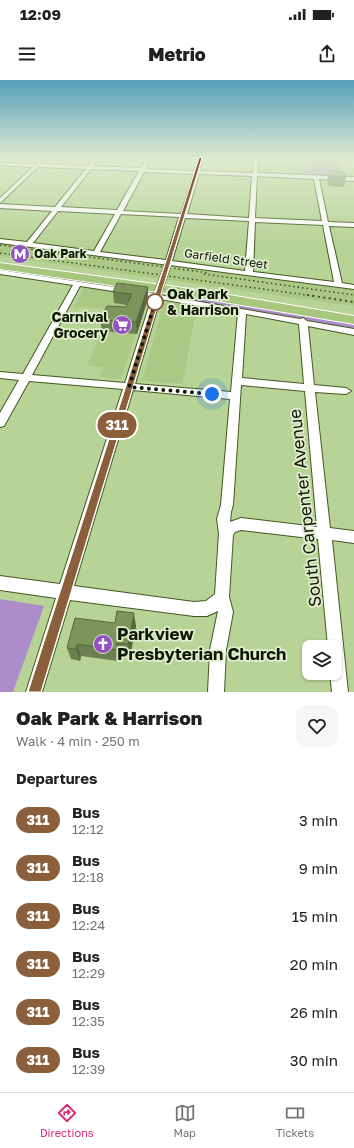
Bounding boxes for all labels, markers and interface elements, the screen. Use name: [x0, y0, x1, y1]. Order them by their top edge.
text: 12:09: [20, 5, 61, 23]
icon: menu: [16, 43, 38, 65]
text: Metrio: [148, 43, 206, 65]
icon: share: [316, 43, 338, 65]
metro station icon: Oak Park: [9, 243, 31, 265]
street label: Garfield Street: [183, 245, 269, 272]
place label: Oak Park: [34, 246, 87, 261]
place label: Oak Park & Harrison: [167, 285, 239, 318]
marker: Oak Park & Harrison: [146, 293, 164, 311]
place label: Carnival Grocery: [51, 308, 109, 341]
supermarket icon: Carnival Grocery: [111, 314, 133, 336]
your location: [202, 384, 222, 404]
street label: South Carpenter Avenue: [284, 408, 325, 608]
line badge: 311: [94, 412, 140, 438]
text: 311: [106, 416, 128, 433]
place label: Parkview Presbyterian Church: [117, 623, 286, 664]
church icon: Parkview Presbyterian Church: [92, 633, 114, 655]
map controls: [302, 640, 342, 680]
button: layers: [302, 640, 342, 680]
button: heart: [296, 705, 338, 747]
text: Oak Park & Harrison: [16, 706, 202, 729]
text: Walk · 4 min · 250 m: [16, 733, 140, 749]
text: Departures: [16, 769, 97, 787]
text: Bus: [72, 803, 100, 821]
text: 311: [27, 811, 49, 828]
text: 3 min: [299, 811, 338, 829]
text: 12:12: [72, 821, 104, 837]
text: Bus: [72, 851, 100, 869]
text: 311: [27, 859, 49, 876]
text: 9 min: [299, 859, 338, 877]
text: 12:18: [72, 869, 104, 885]
text: Bus: [72, 899, 100, 917]
text: 311: [27, 907, 49, 924]
text: 15 min: [292, 907, 338, 925]
text: 12:24: [72, 917, 105, 933]
text: Bus: [72, 947, 100, 965]
text: 311: [27, 955, 49, 972]
text: 20 min: [290, 955, 338, 973]
text: 12:29: [72, 965, 105, 981]
text: Bus: [72, 995, 100, 1013]
text: 311: [27, 1003, 49, 1020]
text: 26 min: [290, 1003, 338, 1021]
text: 12:35: [72, 1013, 105, 1029]
text: Bus: [72, 1043, 100, 1061]
text: 311: [27, 1051, 49, 1068]
text: 30 min: [290, 1051, 338, 1069]
text: 12:39: [72, 1061, 105, 1077]
tab: Directions: [40, 1102, 94, 1139]
tab: Map: [173, 1102, 196, 1139]
tab: Tickets: [276, 1102, 314, 1139]

